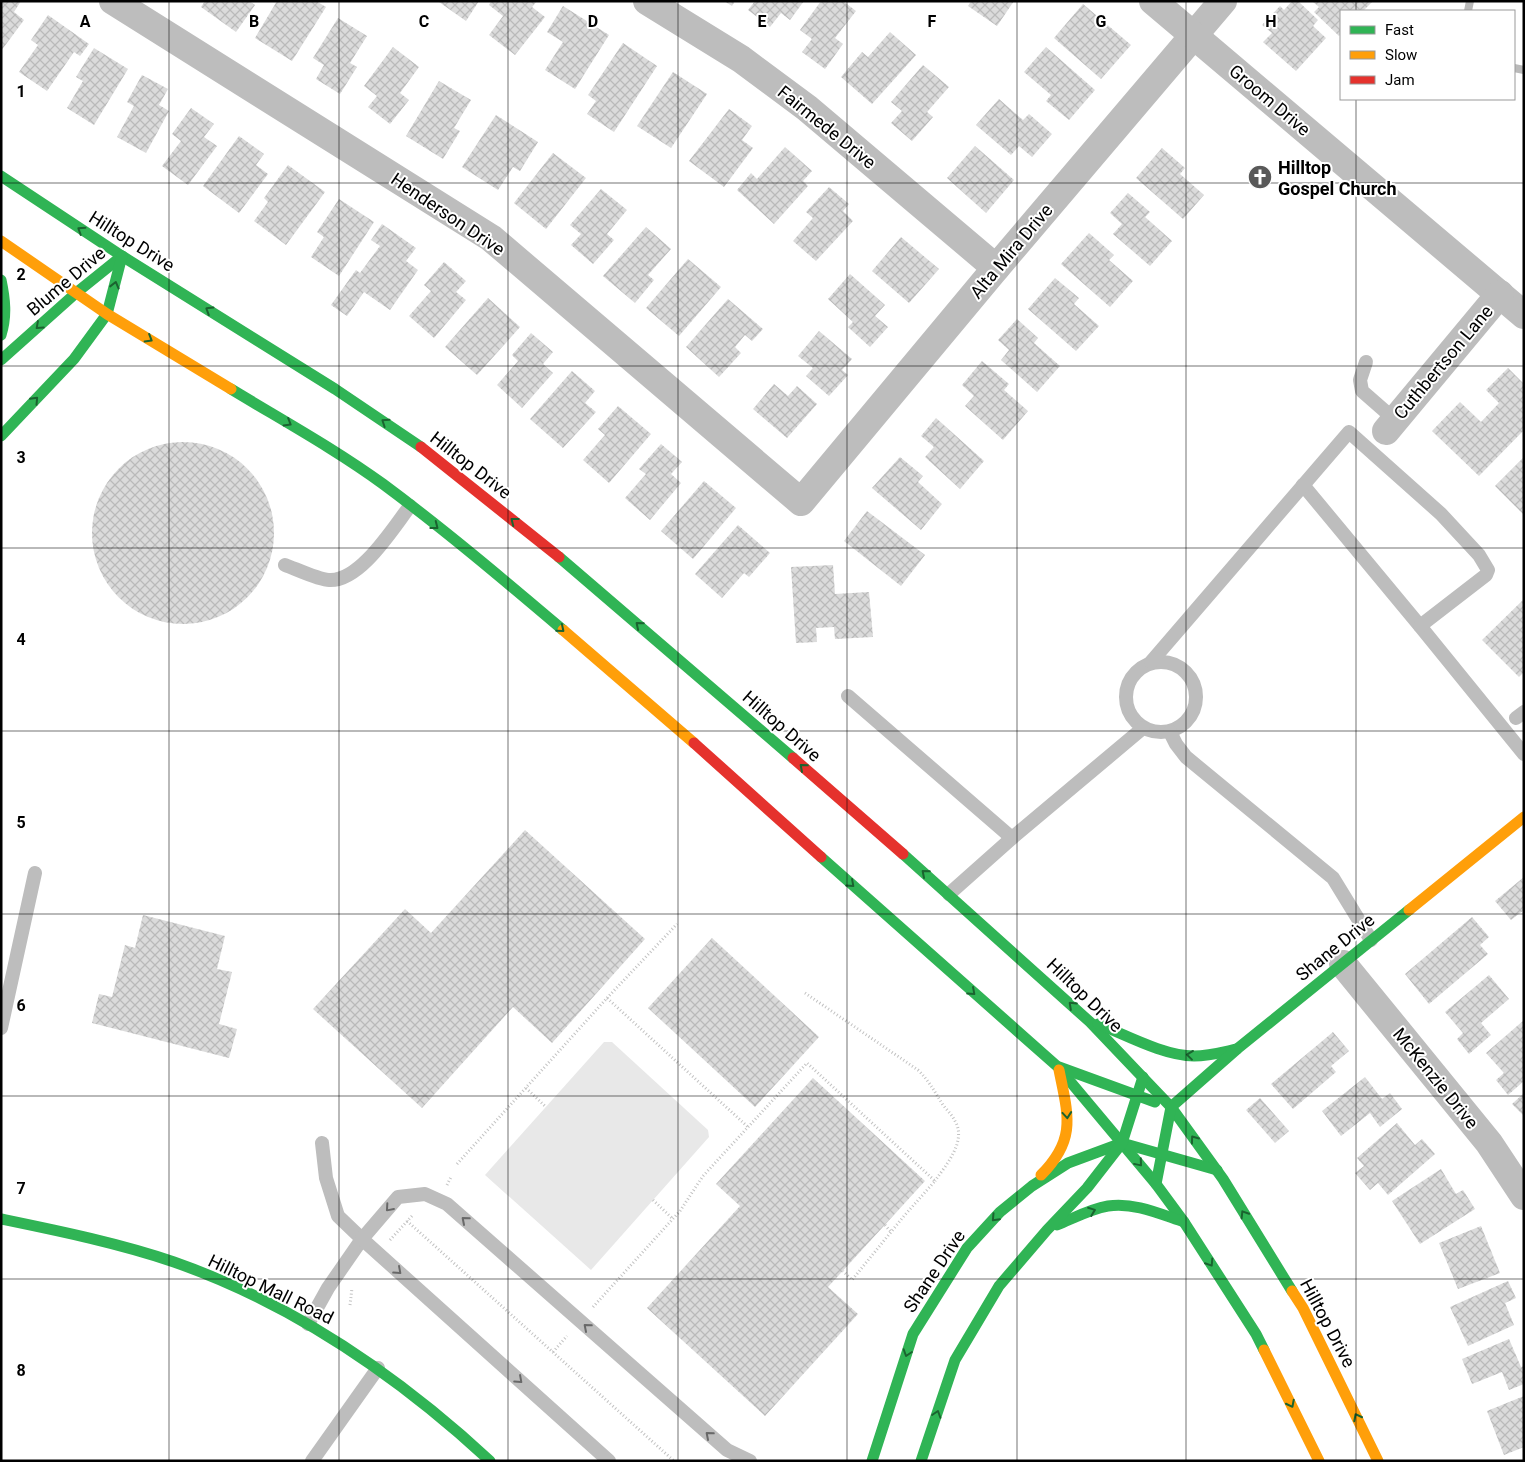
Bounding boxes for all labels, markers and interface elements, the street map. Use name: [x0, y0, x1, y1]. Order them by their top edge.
legend: [1340, 10, 1515, 100]
text: A: [80, 12, 91, 31]
text: B: [249, 12, 259, 31]
text: C: [419, 12, 429, 31]
text: D: [588, 12, 598, 31]
text: E: [758, 12, 767, 31]
text: F: [928, 12, 937, 31]
text: G: [1096, 12, 1107, 31]
text: H: [1265, 12, 1277, 31]
text: Fast: [1385, 21, 1414, 39]
text: Slow: [1385, 46, 1417, 64]
street label: Groom Drive: [1225, 60, 1315, 140]
text: Jam: [1385, 71, 1415, 89]
street label: Fairmede Drive: [774, 81, 880, 173]
text: 1: [16, 82, 26, 101]
place label: Hilltop Gospel Church: [1278, 157, 1397, 199]
church icon: Hilltop Gospel Church: [1247, 164, 1273, 190]
street label: Henderson Drive: [387, 168, 509, 260]
street label: Alta Mira Drive: [965, 200, 1057, 302]
street label: Hilltop Drive: [85, 206, 179, 276]
one-way arrow: [77, 227, 87, 236]
street label: Blume Drive: [23, 242, 109, 320]
text: 2: [16, 265, 26, 284]
one-way arrow: [109, 281, 120, 289]
street label: Cuthbertson Lane: [1389, 301, 1497, 423]
one-way arrow: [206, 307, 215, 317]
one-way arrow: [36, 320, 45, 329]
one-way arrow: [143, 333, 152, 343]
one-way arrow: [29, 397, 38, 406]
one-way arrow: [283, 416, 292, 426]
one-way arrow: [381, 419, 391, 428]
street label: Hilltop Drive: [426, 427, 516, 503]
text: 3: [16, 448, 26, 467]
one-way arrow: [511, 518, 520, 526]
one-way arrow: [429, 521, 438, 529]
one-way arrow: [636, 622, 645, 630]
one-way arrow: [556, 623, 565, 632]
text: 4: [16, 630, 26, 649]
street label: Hilltop Drive: [739, 686, 825, 766]
one-way arrow: [799, 763, 808, 772]
text: 5: [16, 813, 26, 832]
one-way arrow: [922, 870, 931, 879]
one-way arrow: [846, 878, 855, 887]
street label: Shane Drive: [1292, 909, 1378, 985]
street label: Hilltop Drive: [1043, 954, 1127, 1036]
one-way arrow: [967, 986, 976, 995]
text: 6: [16, 996, 26, 1015]
one-way arrow: [1069, 1002, 1078, 1011]
street label: McKenzie Drive: [1389, 1023, 1483, 1133]
one-way arrow: [1185, 1050, 1193, 1061]
one-way arrow: [1061, 1111, 1072, 1119]
one-way arrow: [1191, 1135, 1200, 1145]
one-way arrow: [1133, 1158, 1142, 1167]
text: 7: [16, 1179, 26, 1198]
one-way arrow: [386, 1202, 395, 1211]
one-way arrow: [1087, 1207, 1095, 1217]
one-way arrow: [1241, 1210, 1251, 1219]
one-way arrow: [992, 1212, 1001, 1221]
one-way arrow: [462, 1217, 471, 1226]
street label: Shane Drive: [899, 1226, 969, 1316]
street label: Hilltop Mall Road: [205, 1250, 337, 1328]
one-way arrow: [1204, 1257, 1214, 1266]
one-way arrow: [393, 1265, 402, 1274]
street label: Hilltop Drive: [1296, 1275, 1360, 1371]
one-way arrow: [584, 1324, 593, 1333]
one-way arrow: [903, 1348, 913, 1357]
text: 8: [16, 1361, 26, 1380]
one-way arrow: [514, 1374, 523, 1383]
one-way arrow: [1285, 1399, 1295, 1408]
one-way arrow: [931, 1411, 941, 1419]
one-way arrow: [1353, 1413, 1363, 1422]
one-way arrow: [706, 1432, 715, 1440]

